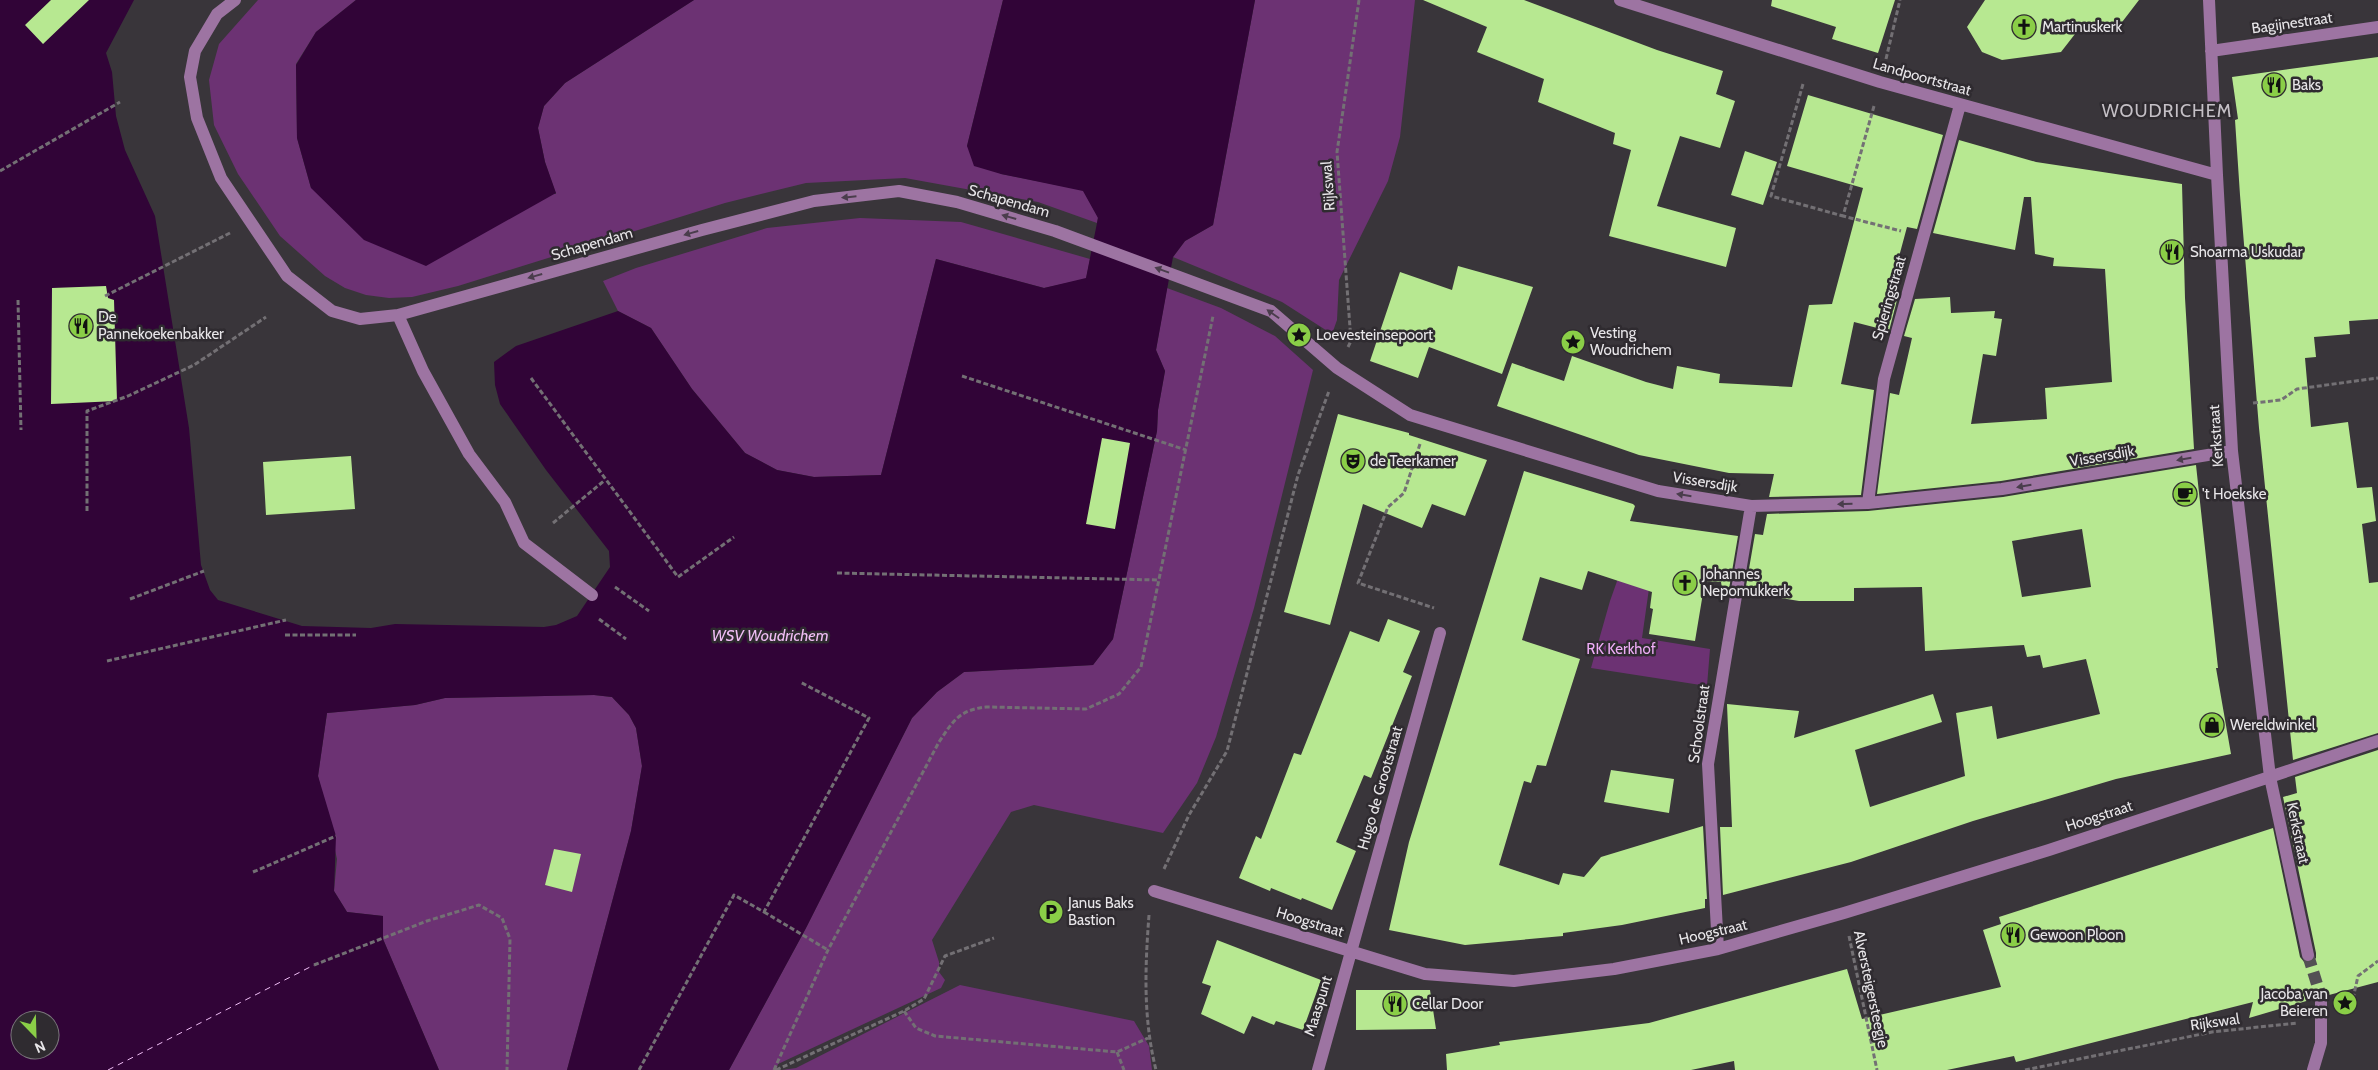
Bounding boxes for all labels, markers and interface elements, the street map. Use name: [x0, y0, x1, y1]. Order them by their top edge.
street label: Bagijnestraat: [2250, 8, 2334, 38]
church icon: Martinuskerk: [2011, 14, 2037, 40]
place label: Martinuskerk: [2042, 18, 2123, 36]
street label: Landpoortstraat: [1871, 54, 1973, 100]
restaurant icon: Baks: [2261, 72, 2287, 98]
place label: Baks: [2292, 76, 2321, 94]
district label: WOUDRICHEM: [2102, 100, 2232, 122]
street label: Rijkswal: [1317, 160, 1339, 211]
street label: Schapendam: [966, 181, 1052, 221]
one-way arrow: [841, 193, 857, 201]
one-way arrow: [1001, 213, 1016, 221]
street label: Schapendam: [549, 224, 635, 264]
one-way arrow: [684, 229, 699, 237]
restaurant icon: Shoarma Uskudar: [2159, 239, 2185, 265]
place label: Shoarma Uskudar: [2190, 243, 2303, 261]
street label: Spieringstraat: [1868, 254, 1910, 342]
one-way arrow: [1154, 266, 1169, 274]
one-way arrow: [527, 273, 542, 281]
place label: De Pannekoekenbakker: [98, 308, 224, 343]
one-way arrow: [1266, 309, 1280, 319]
restaurant icon: De Pannekoekenbakker: [68, 313, 94, 339]
place icon: Loevesteinsepoort: [1286, 322, 1312, 348]
place label: Vesting Woudrichem: [1590, 324, 1672, 359]
place label: Loevesteinsepoort: [1316, 326, 1433, 344]
place icon: Vesting Woudrichem: [1560, 329, 1586, 355]
street label: Kerkstraat: [2205, 404, 2227, 468]
street label: Vissersdijk: [2068, 441, 2136, 471]
theatre icon: de Teerkamer: [1340, 448, 1366, 474]
place label: de Teerkamer: [1370, 452, 1456, 470]
one-way arrow: [2176, 455, 2192, 463]
street label: Vissersdijk: [1671, 468, 1739, 496]
cafe icon: 't Hoekske: [2172, 481, 2198, 507]
one-way arrow: [2016, 482, 2032, 490]
place label: 't Hoekske: [2202, 485, 2267, 503]
one-way arrow: [1675, 491, 1691, 499]
one-way arrow: [1837, 500, 1853, 508]
place label: Johannes Nepomukkerk: [1701, 565, 1790, 600]
church icon: Johannes Nepomukkerk: [1672, 570, 1698, 596]
water label: WSV Woudrichem: [712, 626, 829, 645]
park label: RK Kerkhof: [1586, 640, 1656, 658]
street label: Schoolstraat: [1685, 684, 1713, 764]
shop icon: Wereldwinkel: [2199, 712, 2225, 738]
place label: Wereldwinkel: [2230, 716, 2316, 734]
street label: Hugo de Grootstraat: [1354, 724, 1406, 852]
street label: Hoogstraat: [2063, 797, 2135, 835]
street label: Kerkstraat: [2283, 801, 2313, 865]
place label: Janus Baks Bastion: [1067, 894, 1134, 929]
parking icon: Janus Baks Bastion: [1038, 899, 1064, 925]
street label: Hoogstraat: [1274, 903, 1346, 941]
street label: Hoogstraat: [1677, 915, 1749, 949]
restaurant icon: Gewoon Ploon: [2000, 922, 2026, 948]
place label: Gewoon Ploon: [2030, 926, 2124, 944]
street label: Alversteigersteegje: [1850, 929, 1892, 1050]
street label: Maaspunt: [1300, 974, 1336, 1038]
place label: Jacoba van Beieren: [2259, 985, 2328, 1020]
place icon: Jacoba van Beieren: [2332, 990, 2358, 1016]
restaurant icon: Cellar Door: [1382, 991, 1408, 1017]
place label: Cellar Door: [1412, 995, 1483, 1013]
north arrow: [10, 1010, 60, 1060]
street label: Rijkswal: [2189, 1010, 2241, 1034]
text: N: [32, 1037, 48, 1057]

